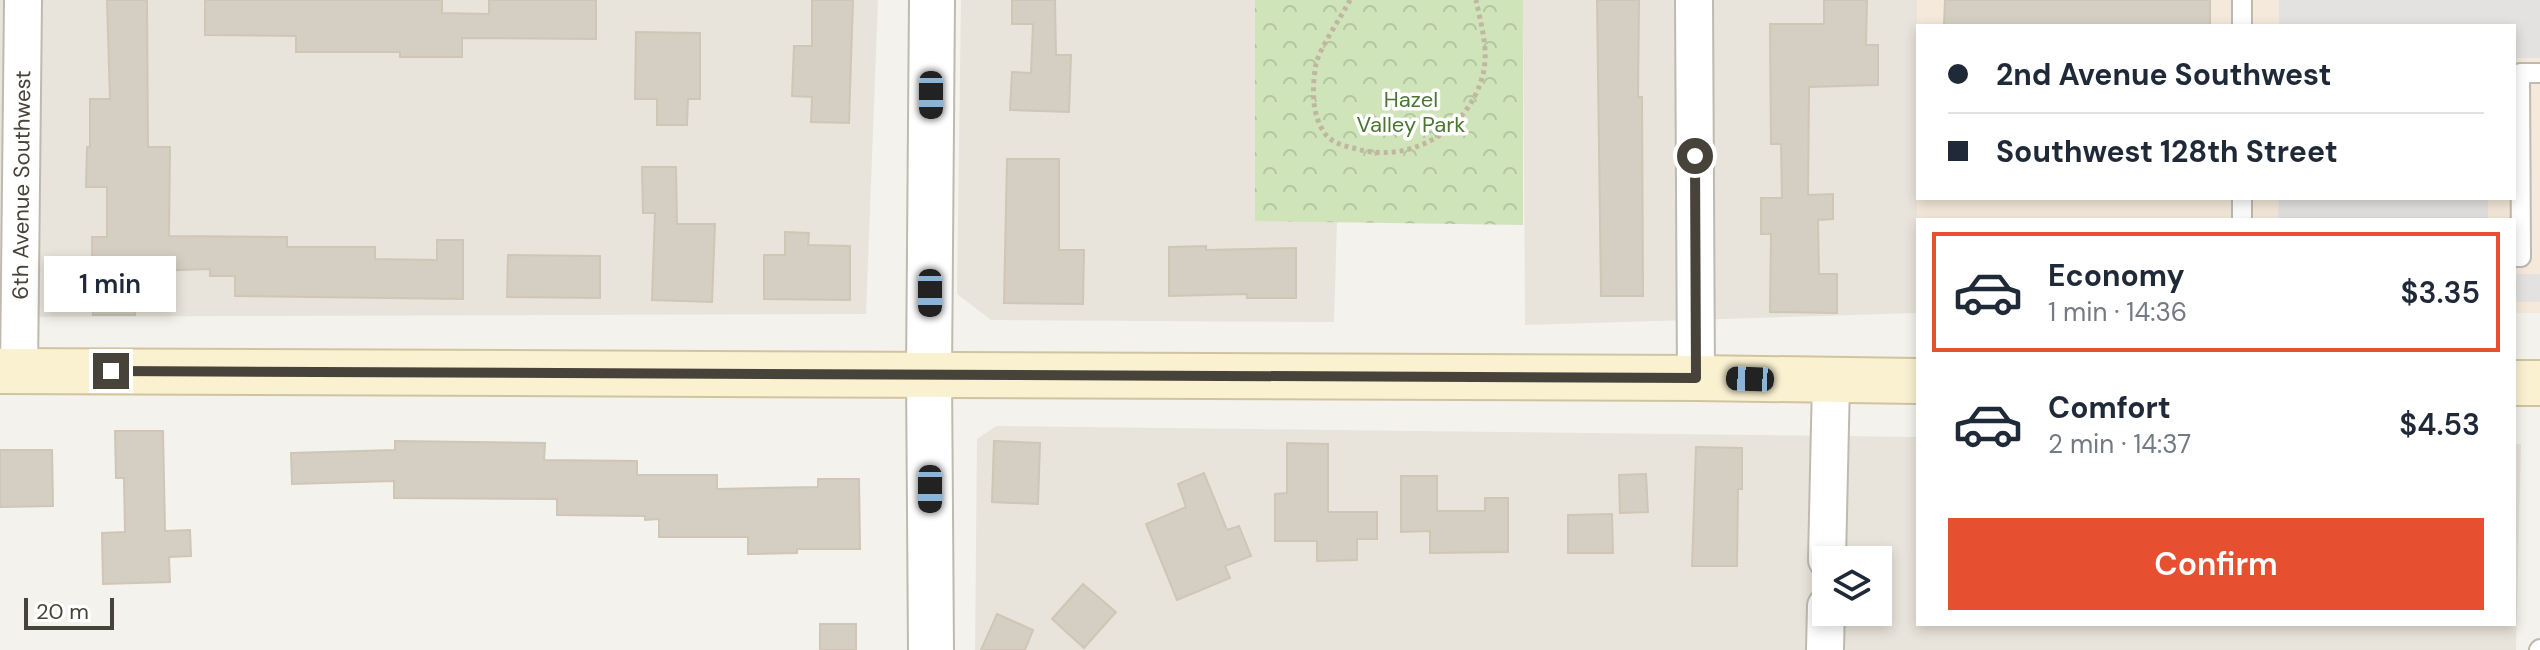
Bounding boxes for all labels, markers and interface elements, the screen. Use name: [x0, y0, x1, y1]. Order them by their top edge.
text: 2nd Avenue Southwest: [1996, 55, 2332, 94]
street label: 6th Avenue Southwest: [5, 70, 37, 300]
car: [919, 71, 943, 119]
park label: Hazel Valley Park: [1357, 85, 1465, 139]
text: Southwest 128th Street: [1996, 132, 2338, 171]
route start: [1677, 138, 1713, 174]
callout: 1 min: [45, 255, 177, 311]
icon: car: [1952, 256, 2024, 328]
text: Economy: [2048, 256, 2185, 295]
text: 1 min: [79, 267, 141, 301]
car: [918, 269, 942, 317]
text: $3.35: [2401, 273, 2480, 312]
text: 1 min · 14:36: [2048, 295, 2187, 329]
route end: [93, 353, 129, 389]
car: [1726, 366, 1774, 392]
icon: car: [1952, 388, 2024, 460]
text: Comfort: [2048, 388, 2171, 427]
text: $4.53: [2399, 405, 2480, 444]
text: 2 min · 14:37: [2048, 427, 2191, 461]
car: [918, 465, 942, 513]
button: Confirm: [1948, 518, 2484, 610]
map controls: [1812, 546, 1892, 626]
button: layers: [1812, 546, 1892, 626]
scale bar: [24, 594, 114, 630]
text: 20 m: [36, 597, 89, 626]

